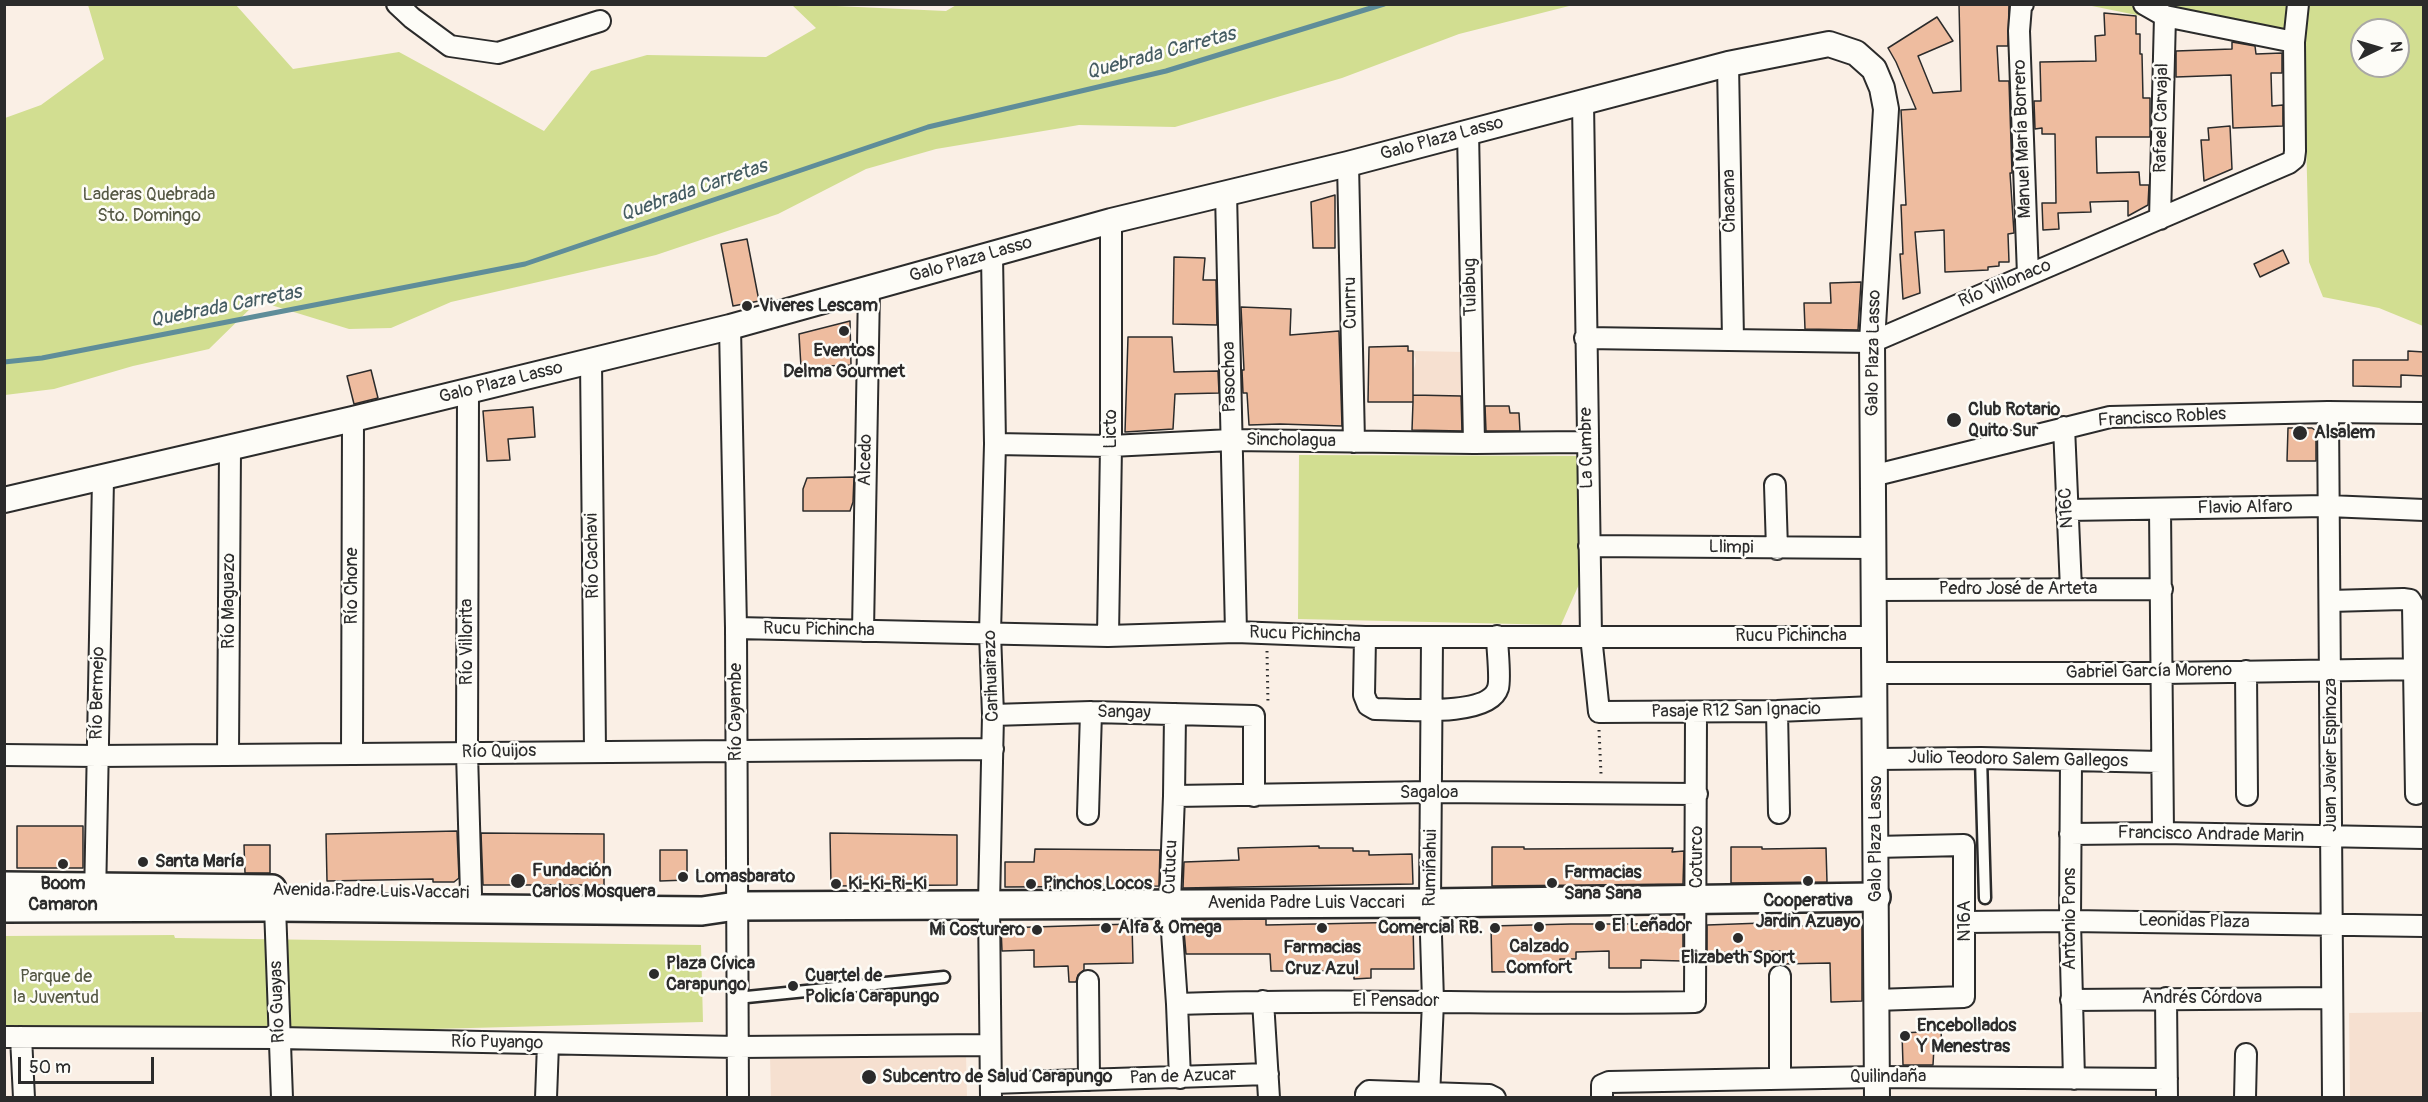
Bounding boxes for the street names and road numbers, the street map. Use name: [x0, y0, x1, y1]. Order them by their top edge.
street label: Manuel María Borrero: [2009, 59, 2037, 219]
street label: Rafael Carvajal: [2150, 63, 2174, 173]
street label: Galo Plaza Lasso: [1378, 112, 1506, 166]
street label: Chacana: [1719, 169, 1741, 233]
street label: Galo Plaza Lasso: [907, 232, 1035, 288]
street label: Río Villonaco: [1955, 255, 2055, 313]
street label: Tulabug: [1460, 258, 1482, 316]
street label: Cunrru: [1340, 277, 1362, 329]
street label: Galo Plaza Lasso: [1862, 289, 1886, 417]
street label: Pasochoa: [1219, 341, 1241, 413]
street label: Galo Plaza Lasso: [437, 357, 565, 409]
street label: Francisco Robles: [2097, 404, 2227, 432]
street label: La Cumbre: [1575, 407, 1599, 489]
street label: Licto: [1100, 409, 1122, 449]
street label: Sincholagua: [1246, 429, 1336, 453]
street label: Alcedo: [855, 434, 877, 486]
street label: N16C: [2055, 487, 2079, 529]
street label: Flavio Alfaro: [2197, 496, 2293, 520]
street label: Río Cachavi: [581, 513, 605, 599]
street label: Llimpi: [1708, 537, 1754, 559]
street label: Río Chone: [341, 547, 363, 625]
street label: Río Maguazo: [218, 553, 240, 649]
street label: Pedro José de Arteta: [1939, 578, 2097, 600]
street label: Río Villorita: [456, 599, 478, 685]
street label: Rucu Pichincha: [763, 618, 875, 642]
street label: Rucu Pichincha: [1249, 622, 1361, 648]
street label: Rucu Pichincha: [1735, 625, 1847, 647]
street label: Carihuairazo: [980, 630, 1004, 722]
street label: Río Bermejo: [86, 646, 110, 740]
street label: Gabriel García Moreno: [2066, 660, 2232, 684]
street label: Río Cayambe: [725, 663, 747, 761]
street label: Juan Javier Espinoza: [2320, 678, 2342, 832]
street label: Pasaje R12 San Ignacio: [1651, 699, 1821, 723]
street label: Sangay: [1097, 702, 1151, 724]
street label: Río Quijos: [462, 741, 536, 763]
street label: Julio Teodoro Salem Gallegos: [1908, 747, 2128, 773]
street label: Galo Plaza Lasso: [1865, 776, 1887, 902]
street label: Sagaloa: [1400, 782, 1458, 804]
street label: Francisco Andrade Marin: [2118, 823, 2304, 847]
street label: Coturco: [1686, 826, 1708, 888]
street label: Rumiñahui: [1420, 829, 1442, 907]
street label: Cutucu: [1159, 839, 1183, 895]
street label: Antonio Pons: [2059, 868, 2081, 970]
street label: Avenida Padre Luis Vaccari: [272, 879, 470, 905]
street label: Avenida Padre Luis Vaccari: [1208, 892, 1404, 914]
street label: N16A: [1954, 900, 1976, 942]
street label: Leonidas Plaza: [2138, 910, 2250, 934]
street label: Río Guayas: [266, 960, 290, 1044]
street label: Andrés Córdova: [2142, 987, 2262, 1009]
street label: El Pensador: [1353, 990, 1439, 1012]
street label: Río Puyango: [451, 1031, 543, 1055]
street label: Pan de Azucar: [1129, 1064, 1237, 1090]
street label: Quilindaña: [1850, 1066, 1926, 1088]

